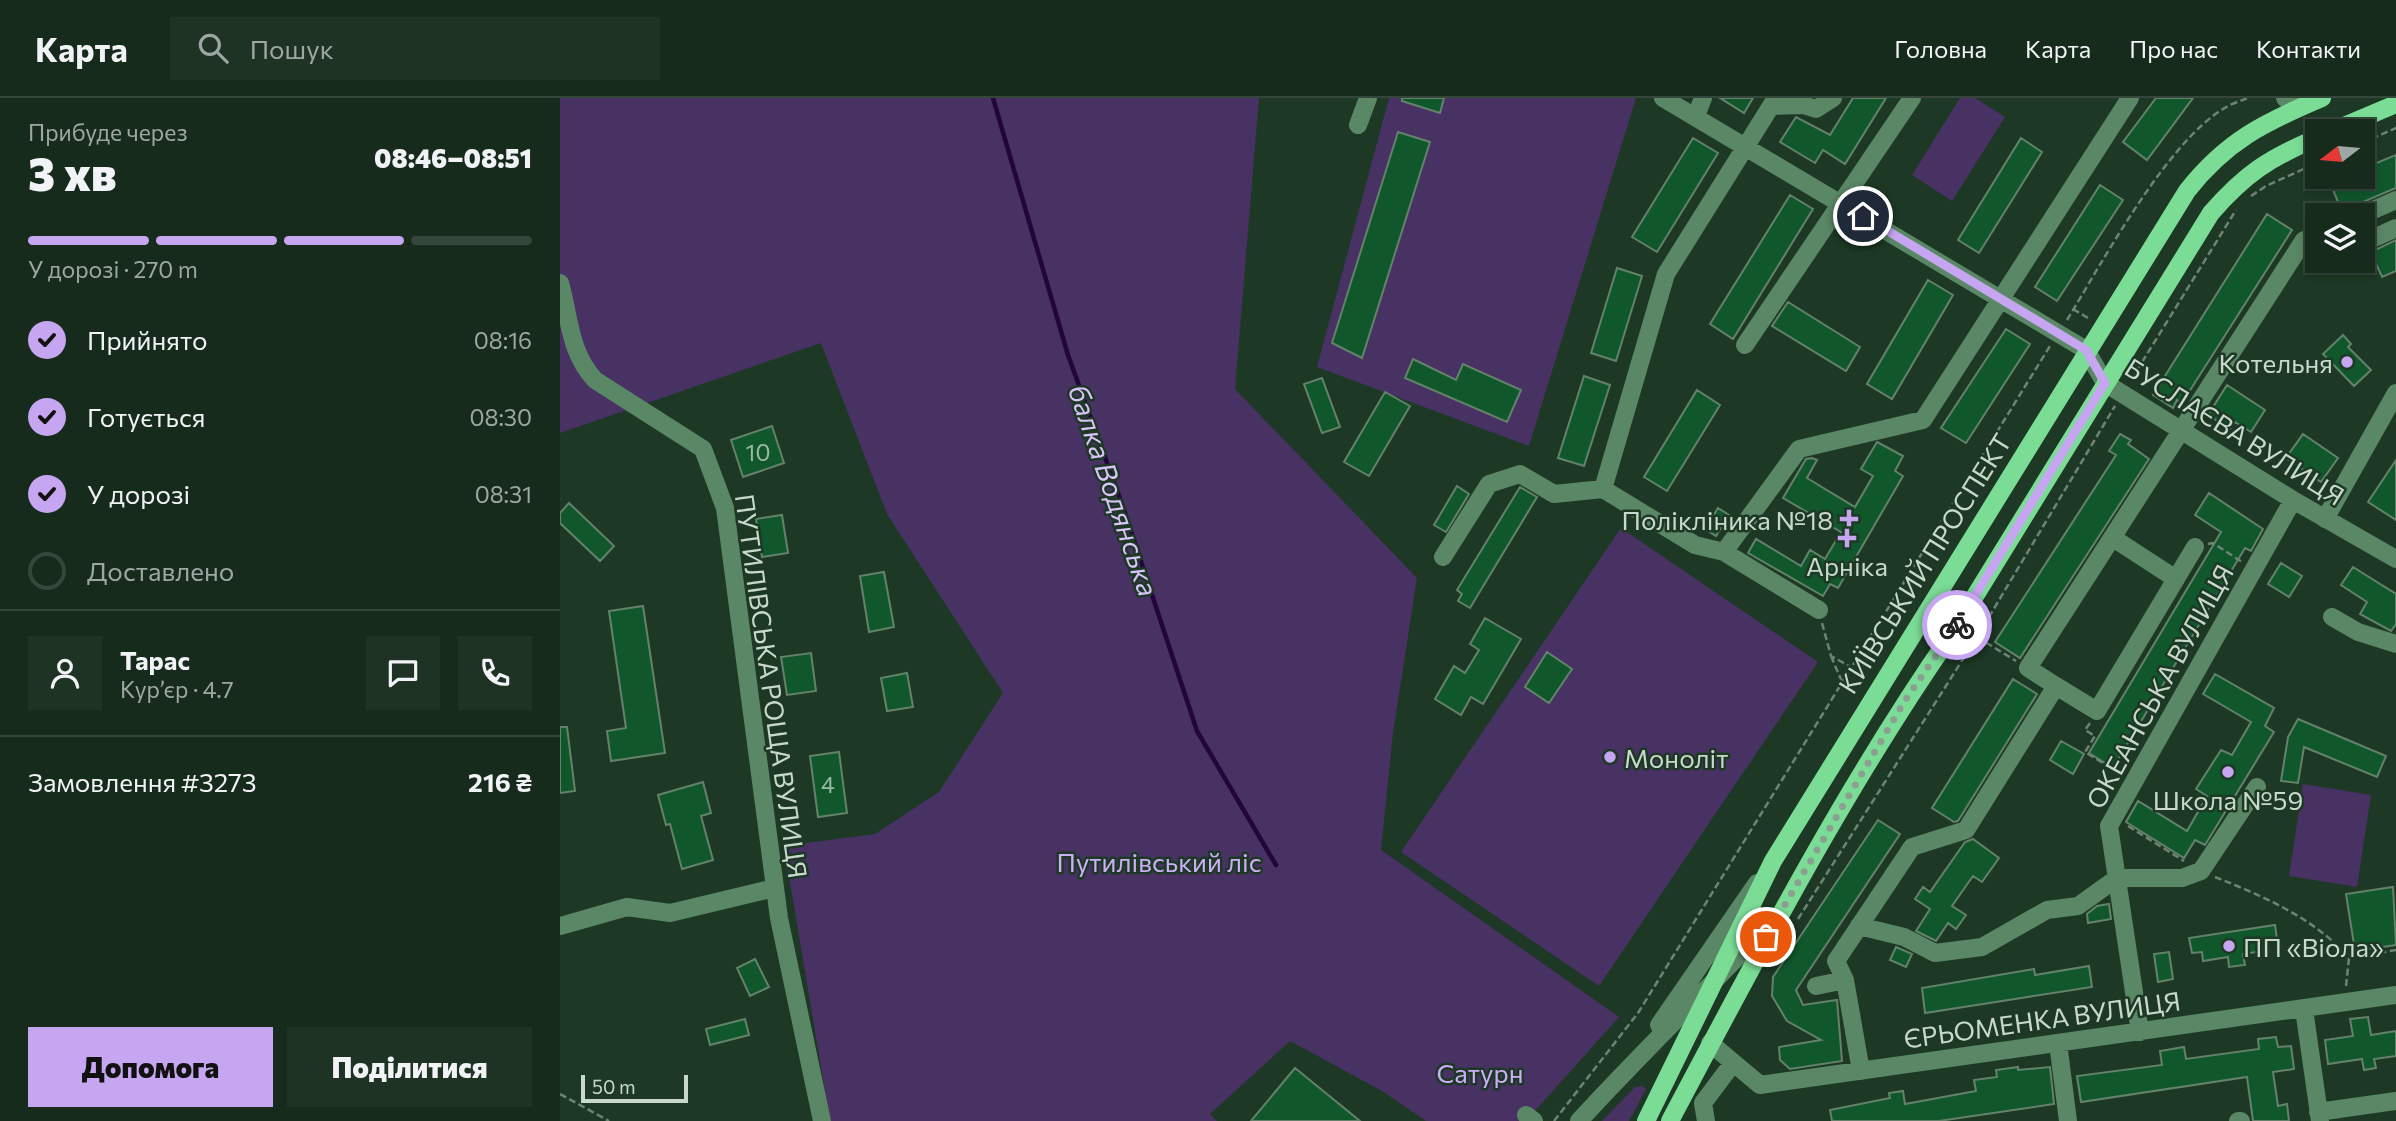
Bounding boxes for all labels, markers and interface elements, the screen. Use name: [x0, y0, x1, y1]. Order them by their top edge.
search box: [170, 17, 660, 80]
text: Карта: [35, 28, 128, 69]
icon: search: [194, 29, 232, 67]
text: Пошук: [250, 33, 334, 64]
text: Головна: [1894, 34, 1987, 63]
text: Карта: [2025, 34, 2091, 63]
text: Про нас: [2129, 34, 2218, 63]
text: Контакти: [2256, 34, 2361, 63]
text: Прибуде через: [28, 118, 188, 146]
north arrow: [2305, 119, 2375, 189]
map controls: [2305, 119, 2375, 273]
text: 08:46–08:51: [374, 142, 532, 173]
text: 3 хв: [28, 144, 116, 200]
pin: [1833, 186, 1893, 246]
icon: home: [1844, 197, 1882, 235]
button: layers: [2305, 203, 2375, 273]
text: У дорозі · 270 m: [28, 255, 198, 283]
icon: check: [28, 321, 66, 359]
text: Прийнято: [87, 324, 208, 355]
text: 08:16: [474, 326, 532, 354]
place label: Котельня: [2219, 347, 2333, 378]
street label: БУСЛАЄВА ВУЛИЦЯ: [2120, 351, 2350, 511]
marker: Котельня: [2339, 354, 2355, 370]
water label: балка Водянська: [1062, 380, 1166, 600]
icon: check: [28, 398, 66, 436]
text: Готується: [87, 401, 205, 432]
text: 08:30: [469, 403, 532, 431]
street label: КИЇВСЬКИЙ ПРОСПЕКТ: [1831, 427, 2017, 699]
house number: 10: [746, 438, 770, 466]
icon: check: [28, 475, 66, 513]
text: У дорозі: [87, 478, 190, 509]
text: 08:31: [475, 480, 532, 508]
street label: ПУТИЛІВСЬКА РОЩА ВУЛИЦЯ: [730, 492, 814, 880]
place label: Полікліника №18: [1621, 504, 1833, 535]
marker: Полікліника №18: [1839, 509, 1859, 529]
marker: Арніка: [1839, 530, 1855, 546]
place label: Арніка: [1806, 550, 1888, 581]
text: Доставлено: [87, 555, 234, 586]
street label: ОКЕАНСЬКА ВУЛИЦЯ: [2079, 559, 2239, 813]
courier: [1922, 590, 1992, 660]
icon: bike: [1938, 606, 1976, 644]
button: person: [28, 636, 102, 710]
button: chat: [366, 636, 440, 710]
button: phone: [458, 636, 532, 710]
text: Тарас: [120, 644, 190, 675]
text: Кур’єр · 4.7: [120, 675, 234, 703]
place label: Моноліт: [1624, 742, 1728, 773]
marker: Моноліт: [1602, 749, 1618, 765]
marker: Школа №59: [2220, 764, 2236, 780]
text: Замовлення #3273: [28, 766, 257, 797]
text: 216 ₴: [468, 766, 532, 797]
house number: 4: [821, 770, 835, 798]
place label: Школа №59: [2153, 784, 2303, 815]
park label: Путилівський ліс: [1057, 846, 1261, 877]
pin: [1736, 907, 1796, 967]
icon: bag: [1747, 918, 1785, 956]
place label: ПП «Віола»: [2243, 931, 2384, 962]
marker: ПП «Віола»: [2221, 938, 2237, 954]
street label: ЄРЬОМЕНКА ВУЛИЦЯ: [1902, 984, 2182, 1054]
button: Допомога: [28, 1027, 273, 1107]
button: Поділитися: [287, 1027, 532, 1107]
park label: Сатурн: [1437, 1057, 1523, 1088]
scale bar: [581, 1072, 688, 1104]
text: 50 m: [592, 1075, 636, 1098]

